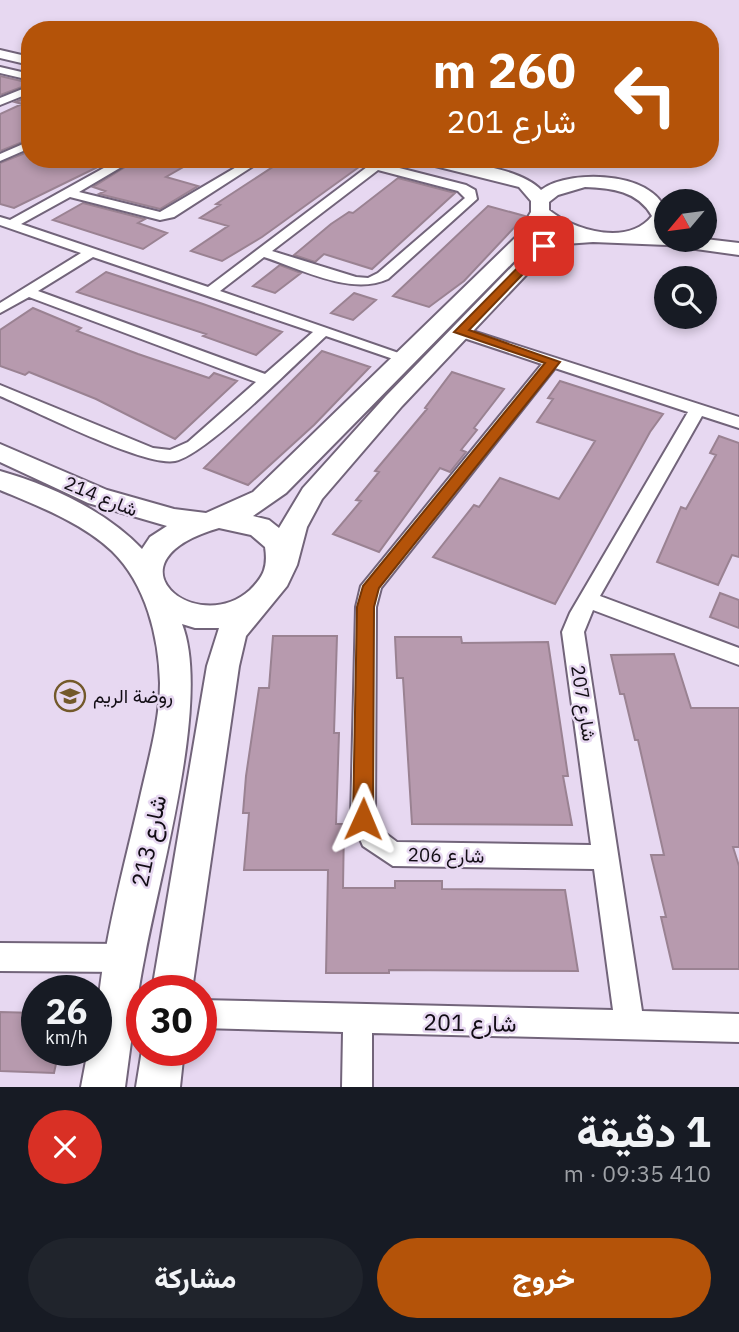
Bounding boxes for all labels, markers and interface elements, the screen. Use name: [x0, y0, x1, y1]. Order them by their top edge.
text: 260 m: [432, 38, 576, 101]
icon: left: [600, 49, 691, 140]
text: شارع 201: [446, 100, 576, 142]
north arrow: [654, 189, 718, 252]
map controls: [654, 189, 717, 329]
pin: [514, 216, 574, 276]
icon: arrive: [525, 227, 563, 265]
button: search: [654, 266, 717, 329]
street label: شارع 214: [60, 470, 141, 522]
street label: شارع 207: [565, 663, 602, 743]
school or university icon: روضة الريم: [53, 679, 87, 713]
place label: روضة الريم: [93, 684, 173, 709]
position arrow: [326, 782, 400, 856]
street label: شارع 213: [124, 792, 174, 890]
street label: شارع 206: [407, 842, 485, 869]
speed limit sign: 30: [126, 975, 217, 1066]
text: 26: [45, 988, 88, 1034]
street label: شارع 201: [423, 1006, 517, 1040]
text: km/h: [45, 1026, 88, 1049]
text: 1 دقيقة: [576, 1104, 711, 1159]
button: close: [28, 1110, 102, 1184]
text: 410 m · 09:35: [564, 1158, 711, 1188]
button: مشاركة: [28, 1238, 363, 1318]
button: خروج: [377, 1238, 711, 1318]

